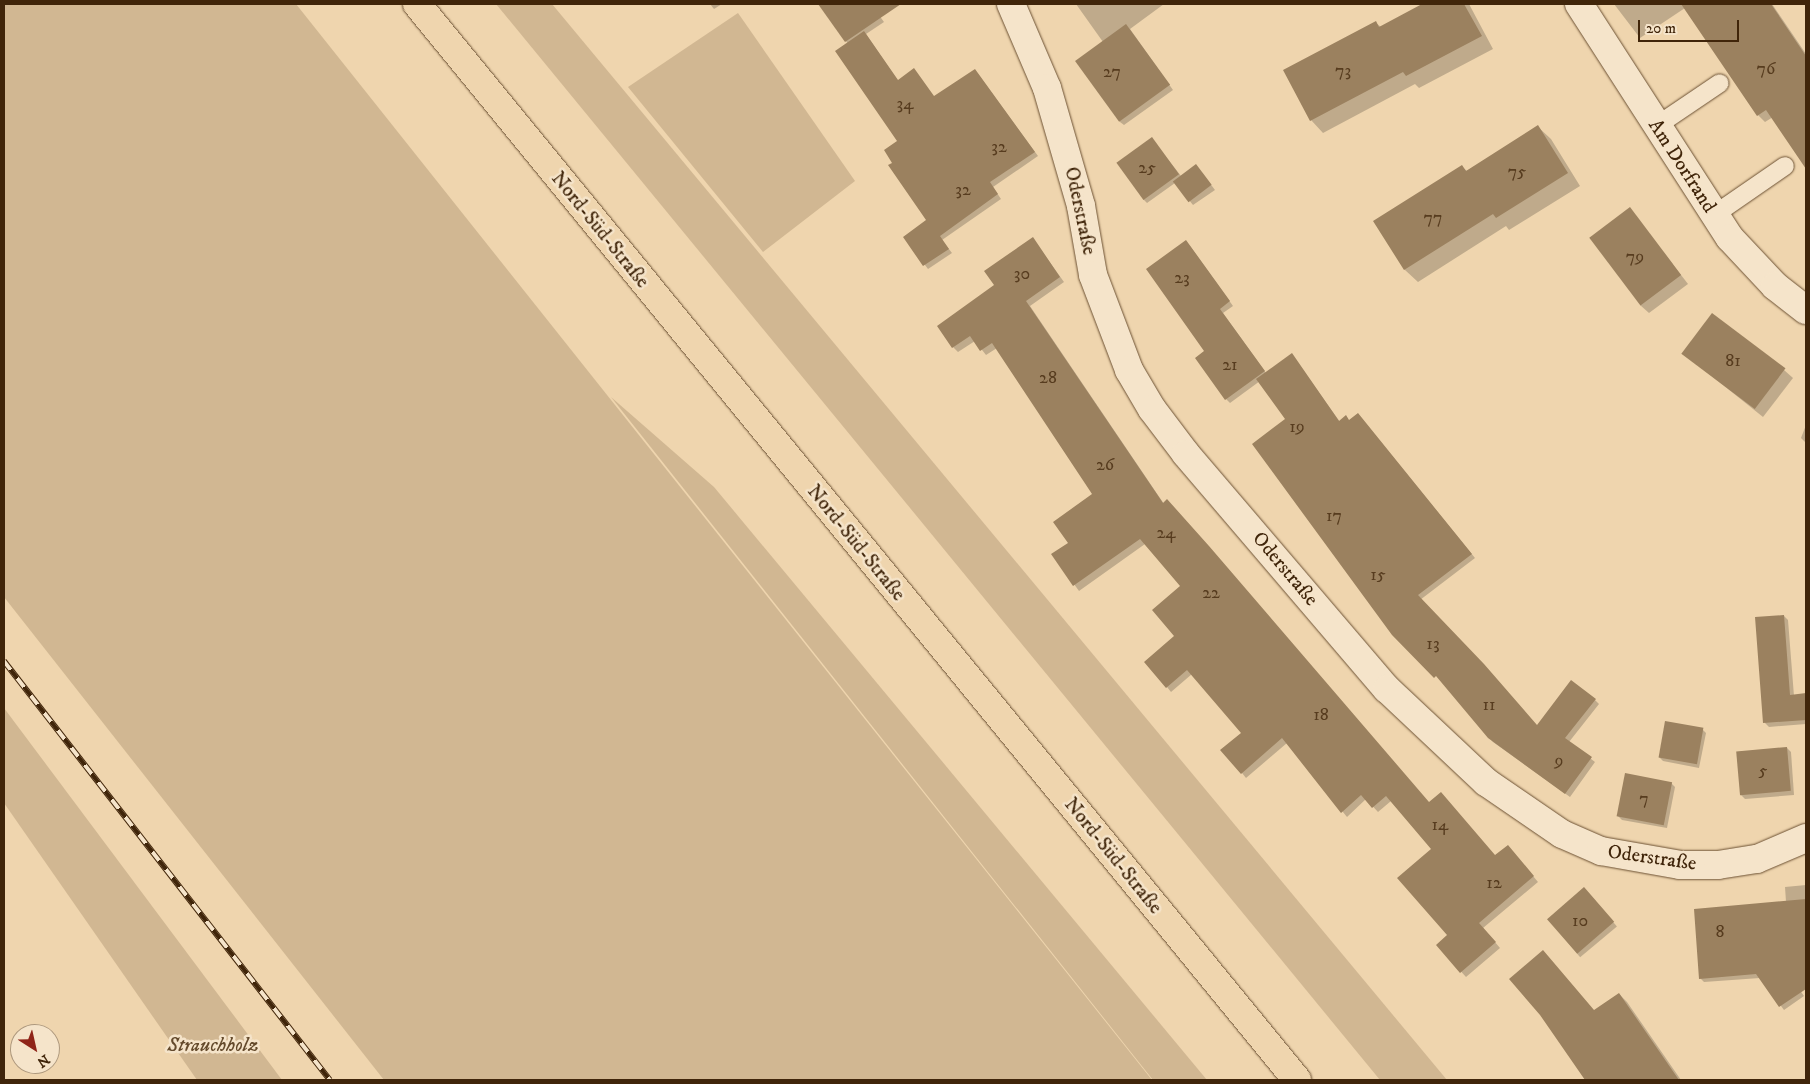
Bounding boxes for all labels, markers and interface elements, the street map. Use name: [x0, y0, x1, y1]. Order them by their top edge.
scale bar: [1640, 10, 1741, 42]
text: 20 m: [1646, 19, 1676, 38]
house number: 76: [1757, 58, 1775, 80]
house number: 73: [1335, 60, 1351, 82]
house number: 27: [1103, 61, 1121, 83]
house number: 34: [896, 93, 914, 115]
street label: Am Dorfrand: [1643, 115, 1721, 217]
house number: 32: [991, 136, 1007, 158]
house number: 25: [1138, 157, 1156, 179]
house number: 75: [1508, 161, 1526, 183]
street label: Oderstraße: [1059, 165, 1101, 257]
street label: Nord-Süd-Straße: [546, 167, 654, 293]
house number: 32: [955, 179, 971, 201]
house number: 77: [1424, 207, 1442, 229]
house number: 79: [1626, 246, 1644, 268]
house number: 30: [1014, 263, 1030, 285]
house number: 23: [1174, 267, 1190, 289]
house number: 81: [1725, 350, 1741, 372]
house number: 21: [1222, 354, 1238, 376]
house number: 28: [1039, 367, 1057, 389]
house number: 19: [1289, 416, 1305, 438]
house number: 26: [1096, 454, 1114, 476]
street label: Nord-Süd-Straße: [802, 480, 910, 606]
house number: 17: [1326, 505, 1342, 527]
house number: 24: [1156, 522, 1176, 544]
street label: Oderstraße: [1247, 527, 1323, 611]
house number: 15: [1370, 564, 1386, 586]
house number: 22: [1202, 582, 1220, 604]
house number: 13: [1426, 633, 1440, 655]
house number: 11: [1482, 694, 1496, 716]
house number: 18: [1313, 704, 1329, 726]
house number: 9: [1555, 750, 1563, 772]
house number: 5: [1759, 760, 1767, 782]
house number: 7: [1639, 788, 1649, 810]
street label: Nord-Süd-Straße: [1059, 793, 1167, 919]
house number: 14: [1432, 814, 1448, 836]
street label: Oderstraße: [1606, 840, 1698, 876]
house number: 12: [1486, 872, 1502, 894]
house number: 10: [1572, 910, 1588, 932]
house number: 8: [1715, 921, 1725, 943]
north arrow: [10, 1024, 60, 1074]
park label: Strauchholz: [167, 1033, 259, 1057]
text: N: [33, 1050, 53, 1071]

